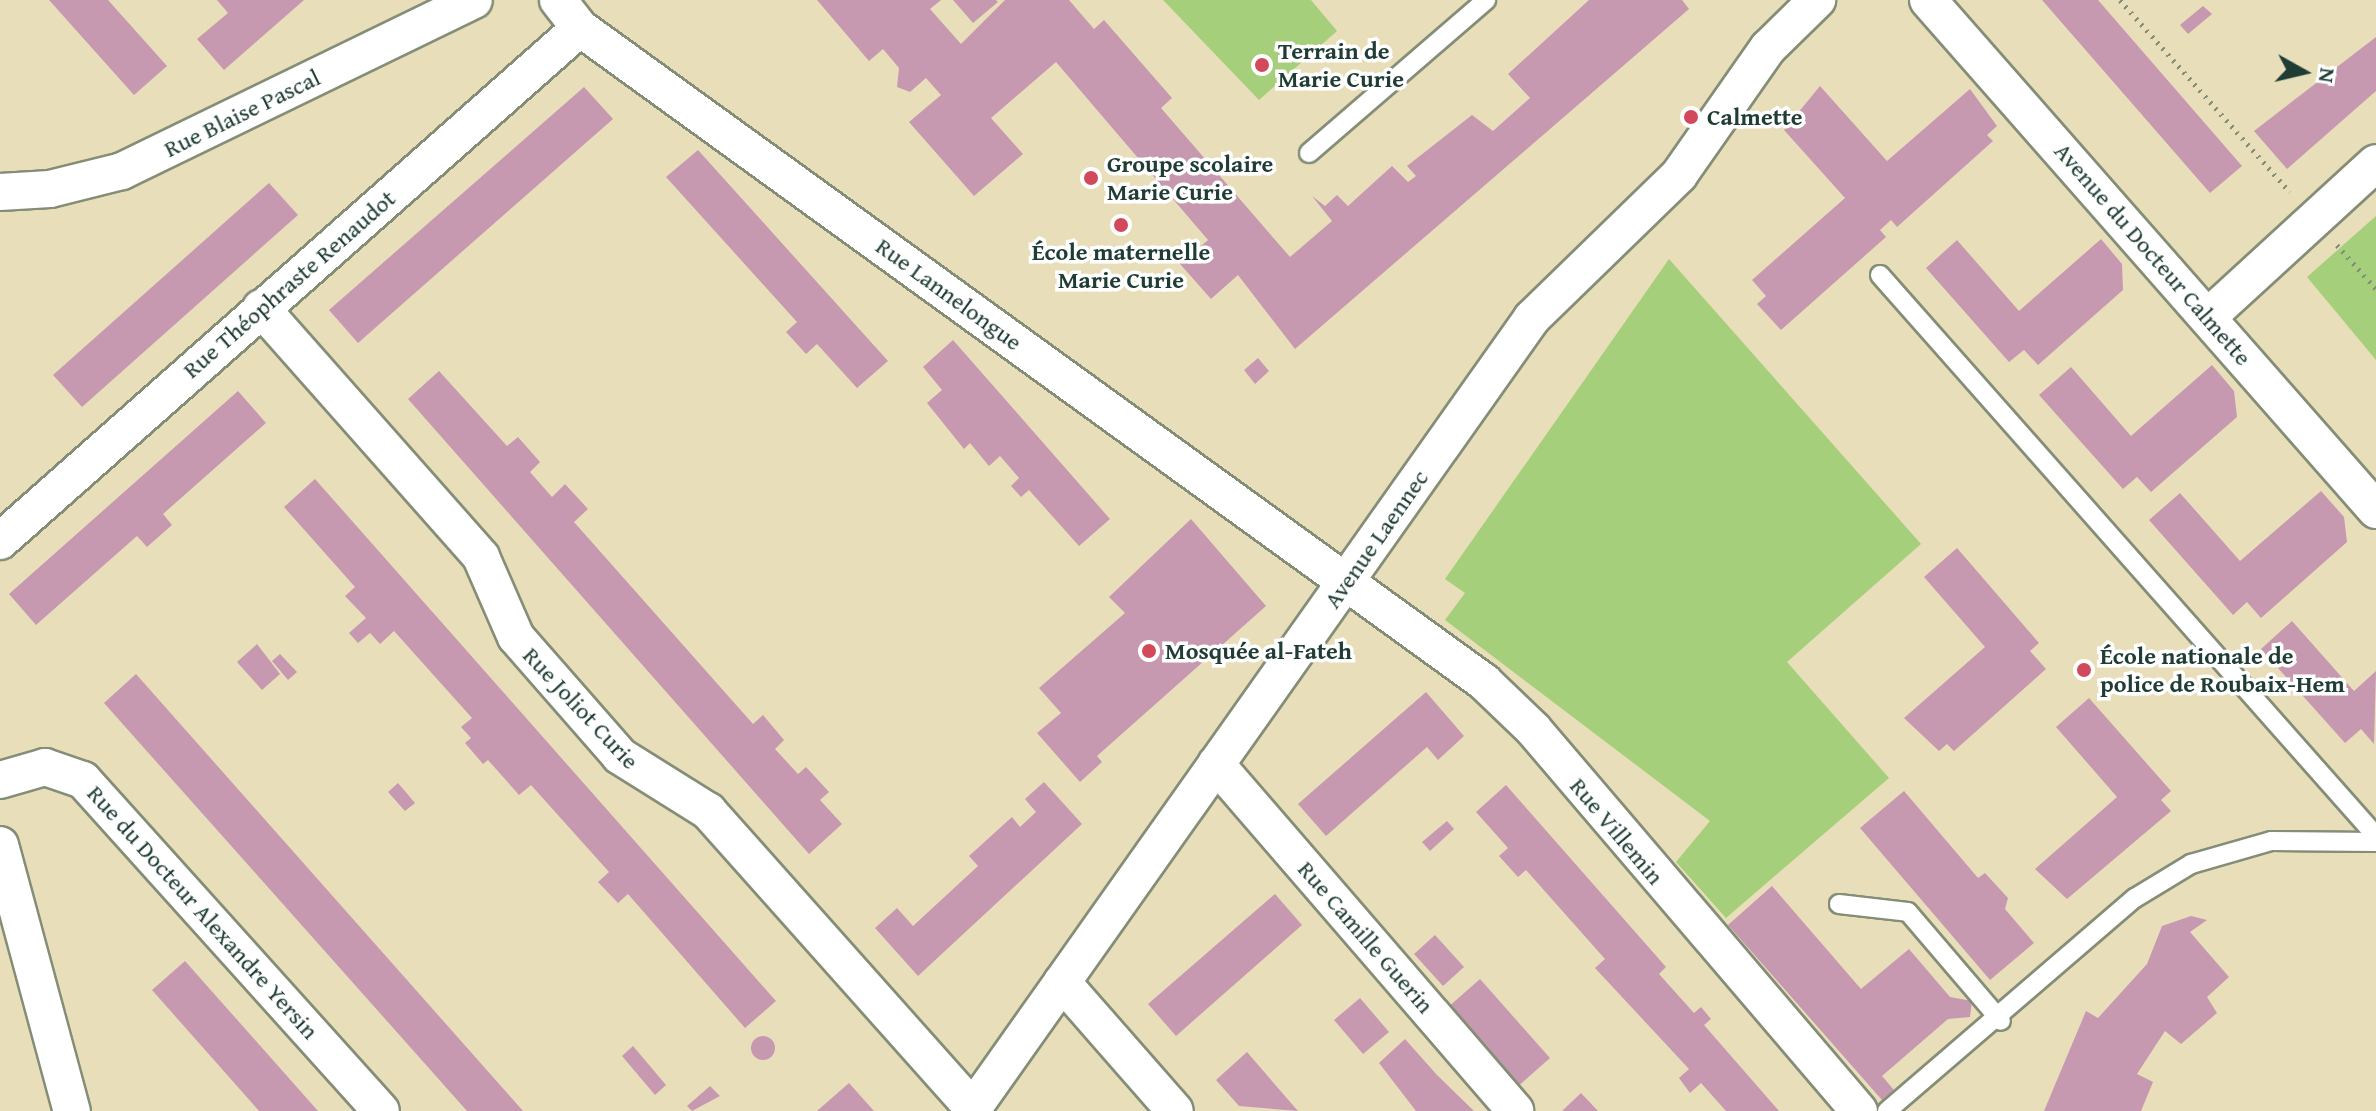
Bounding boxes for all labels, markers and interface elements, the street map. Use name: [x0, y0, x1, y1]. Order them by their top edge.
north arrow: [2264, 32, 2344, 112]
place label: Terrain de Marie Curie: [1278, 37, 1404, 93]
marker: Terrain de Marie Curie: [1253, 56, 1271, 74]
street label: Rue Blaise Pascal: [159, 63, 325, 163]
text: N: [2311, 66, 2345, 85]
place label: Calmette: [1707, 103, 1803, 131]
marker: Calmette: [1682, 108, 1700, 126]
street label: Avenue du Docteur Calmette: [2048, 137, 2258, 371]
place label: Groupe scolaire Marie Curie: [1107, 150, 1273, 206]
marker: Groupe scolaire Marie Curie: [1082, 169, 1100, 187]
street label: Rue Théophraste Renaudot: [177, 184, 401, 384]
marker: École maternelle Marie Curie: [1112, 216, 1130, 234]
street label: Rue Lannelongue: [870, 231, 1028, 357]
place label: École maternelle Marie Curie: [1032, 238, 1210, 294]
street label: Avenue Laennec: [1318, 464, 1434, 614]
place label: Mosquée al-Fateh: [1165, 637, 1352, 665]
street label: Rue Joliot Curie: [517, 641, 645, 775]
marker: Mosquée al-Fateh: [1140, 642, 1158, 660]
place label: École nationale de police de Roubaix-Hem: [2100, 642, 2345, 698]
marker: École nationale de police de Roubaix-Hem: [2075, 661, 2093, 679]
street label: Rue Villemin: [1564, 772, 1670, 890]
street label: Rue du Docteur Alexandre Yersin: [81, 779, 325, 1045]
street label: Rue Camille Guerin: [1292, 855, 1440, 1019]

